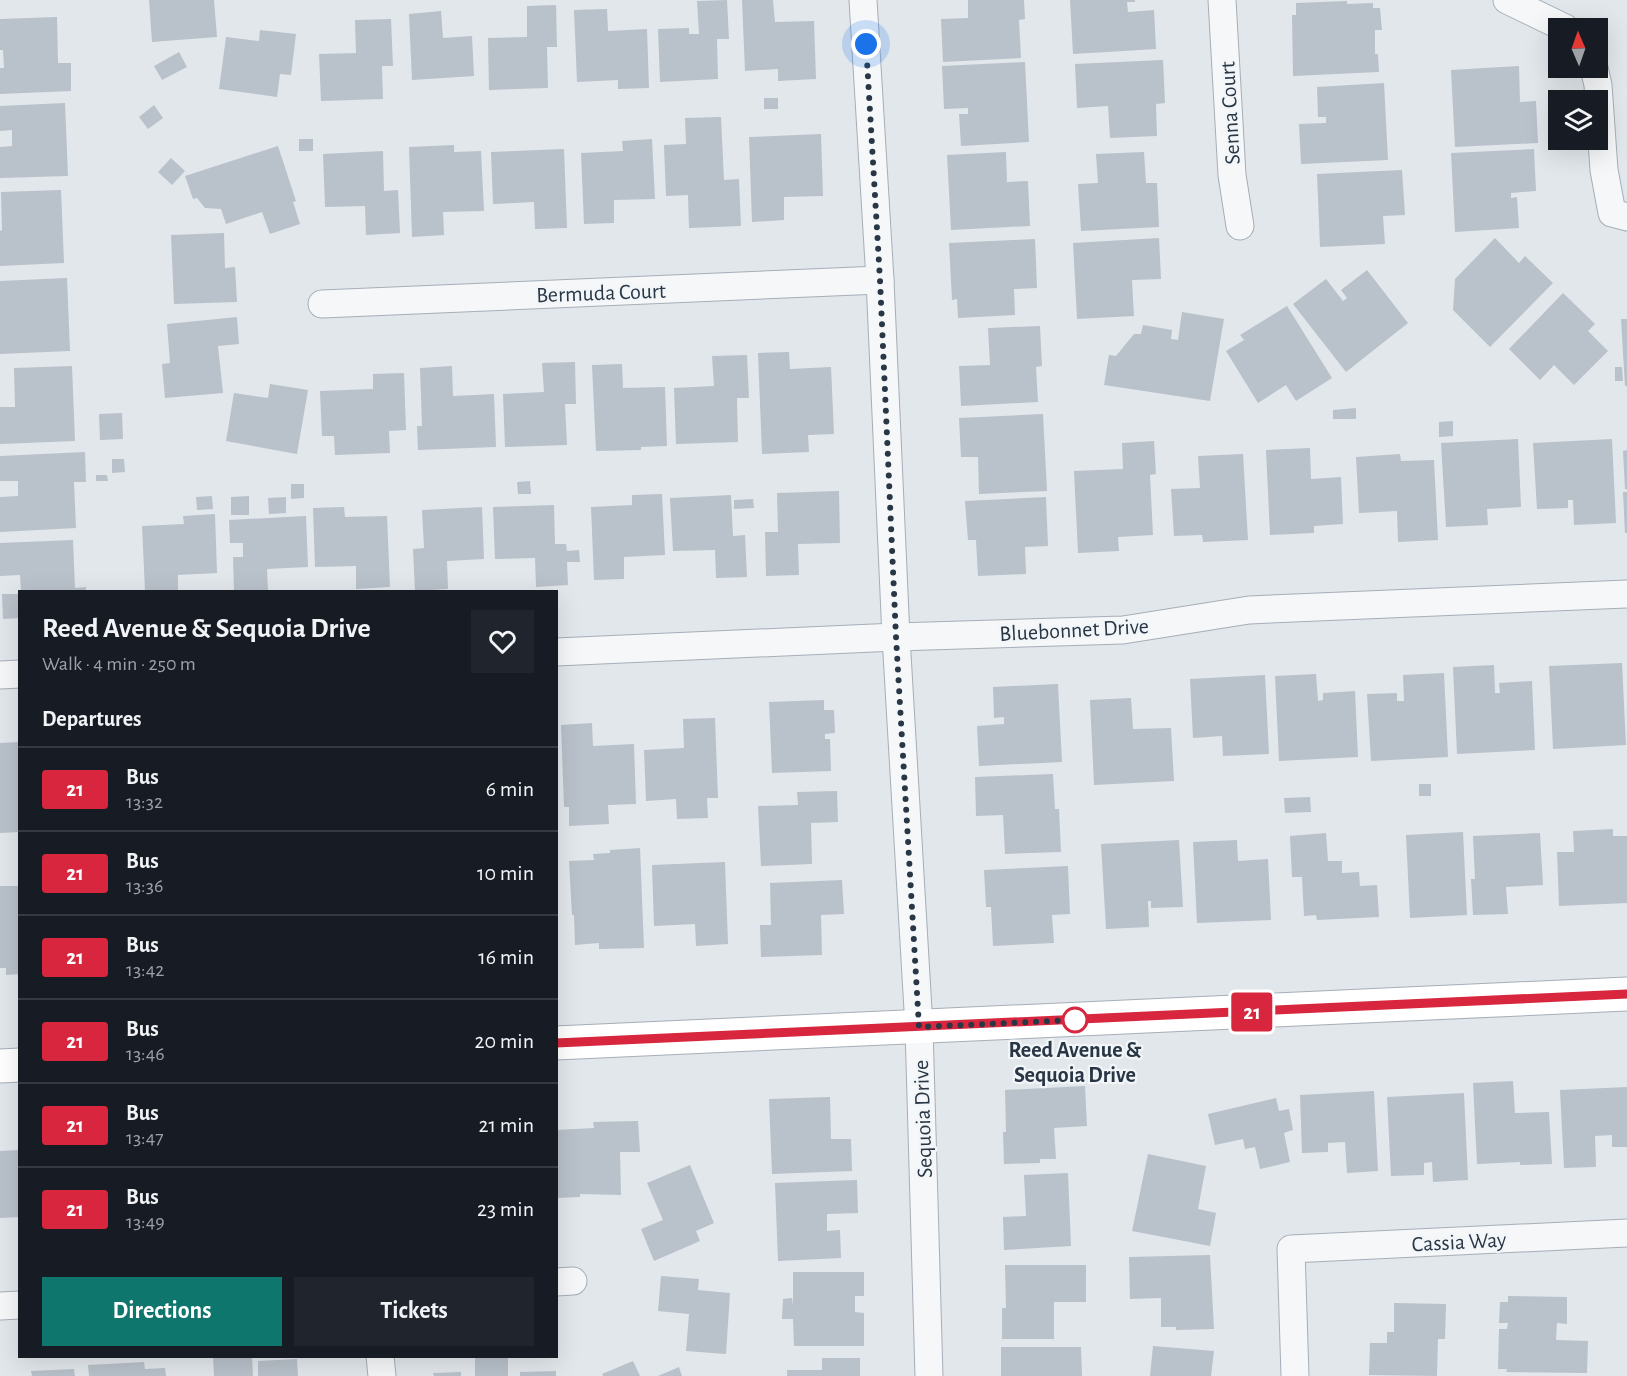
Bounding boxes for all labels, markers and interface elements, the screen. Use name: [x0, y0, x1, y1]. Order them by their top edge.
north arrow: [1548, 18, 1608, 78]
map controls: [1548, 18, 1608, 150]
your location: [851, 29, 881, 59]
street label: Senna Court: [1216, 61, 1244, 165]
button: layers: [1548, 90, 1608, 150]
street label: Bermuda Court: [536, 280, 666, 306]
button: heart: [471, 610, 534, 673]
text: Reed Avenue & Sequoia Drive: [42, 615, 371, 643]
street label: Bluebonnet Drive: [999, 615, 1149, 645]
text: Walk · 4 min · 250 m: [42, 654, 196, 674]
text: Departures: [42, 708, 142, 730]
text: Bus: [126, 766, 159, 788]
text: 6 min: [486, 778, 534, 800]
text: 21: [66, 779, 84, 800]
text: 13:32: [126, 792, 163, 812]
text: Bus: [126, 850, 159, 872]
text: 10 min: [477, 862, 534, 884]
text: 21: [66, 863, 84, 884]
text: 13:36: [126, 876, 163, 896]
text: Bus: [126, 934, 159, 956]
text: 16 min: [478, 946, 534, 968]
text: 21: [66, 947, 84, 968]
text: 13:42: [126, 960, 164, 980]
line badge: 21: [1225, 992, 1279, 1032]
text: 21: [1243, 1002, 1261, 1023]
marker: Reed Avenue & Sequoia Drive: [1062, 1007, 1088, 1033]
text: Bus: [126, 1018, 159, 1040]
text: 20 min: [474, 1030, 534, 1052]
text: 21: [66, 1031, 84, 1052]
place label: Reed Avenue & Sequoia Drive: [1009, 1039, 1142, 1086]
text: 13:46: [126, 1044, 165, 1064]
street label: Sequoia Drive: [910, 1060, 936, 1178]
text: Bus: [126, 1102, 159, 1124]
text: 21 min: [479, 1114, 534, 1136]
text: 21: [66, 1115, 84, 1136]
text: 13:47: [126, 1128, 164, 1148]
text: Bus: [126, 1186, 159, 1208]
text: 23 min: [477, 1198, 534, 1220]
text: 21: [66, 1199, 84, 1220]
text: 13:49: [126, 1212, 165, 1232]
street label: Cassia Way: [1411, 1229, 1508, 1255]
button: Directions: [42, 1277, 282, 1346]
button: Tickets: [294, 1277, 534, 1346]

